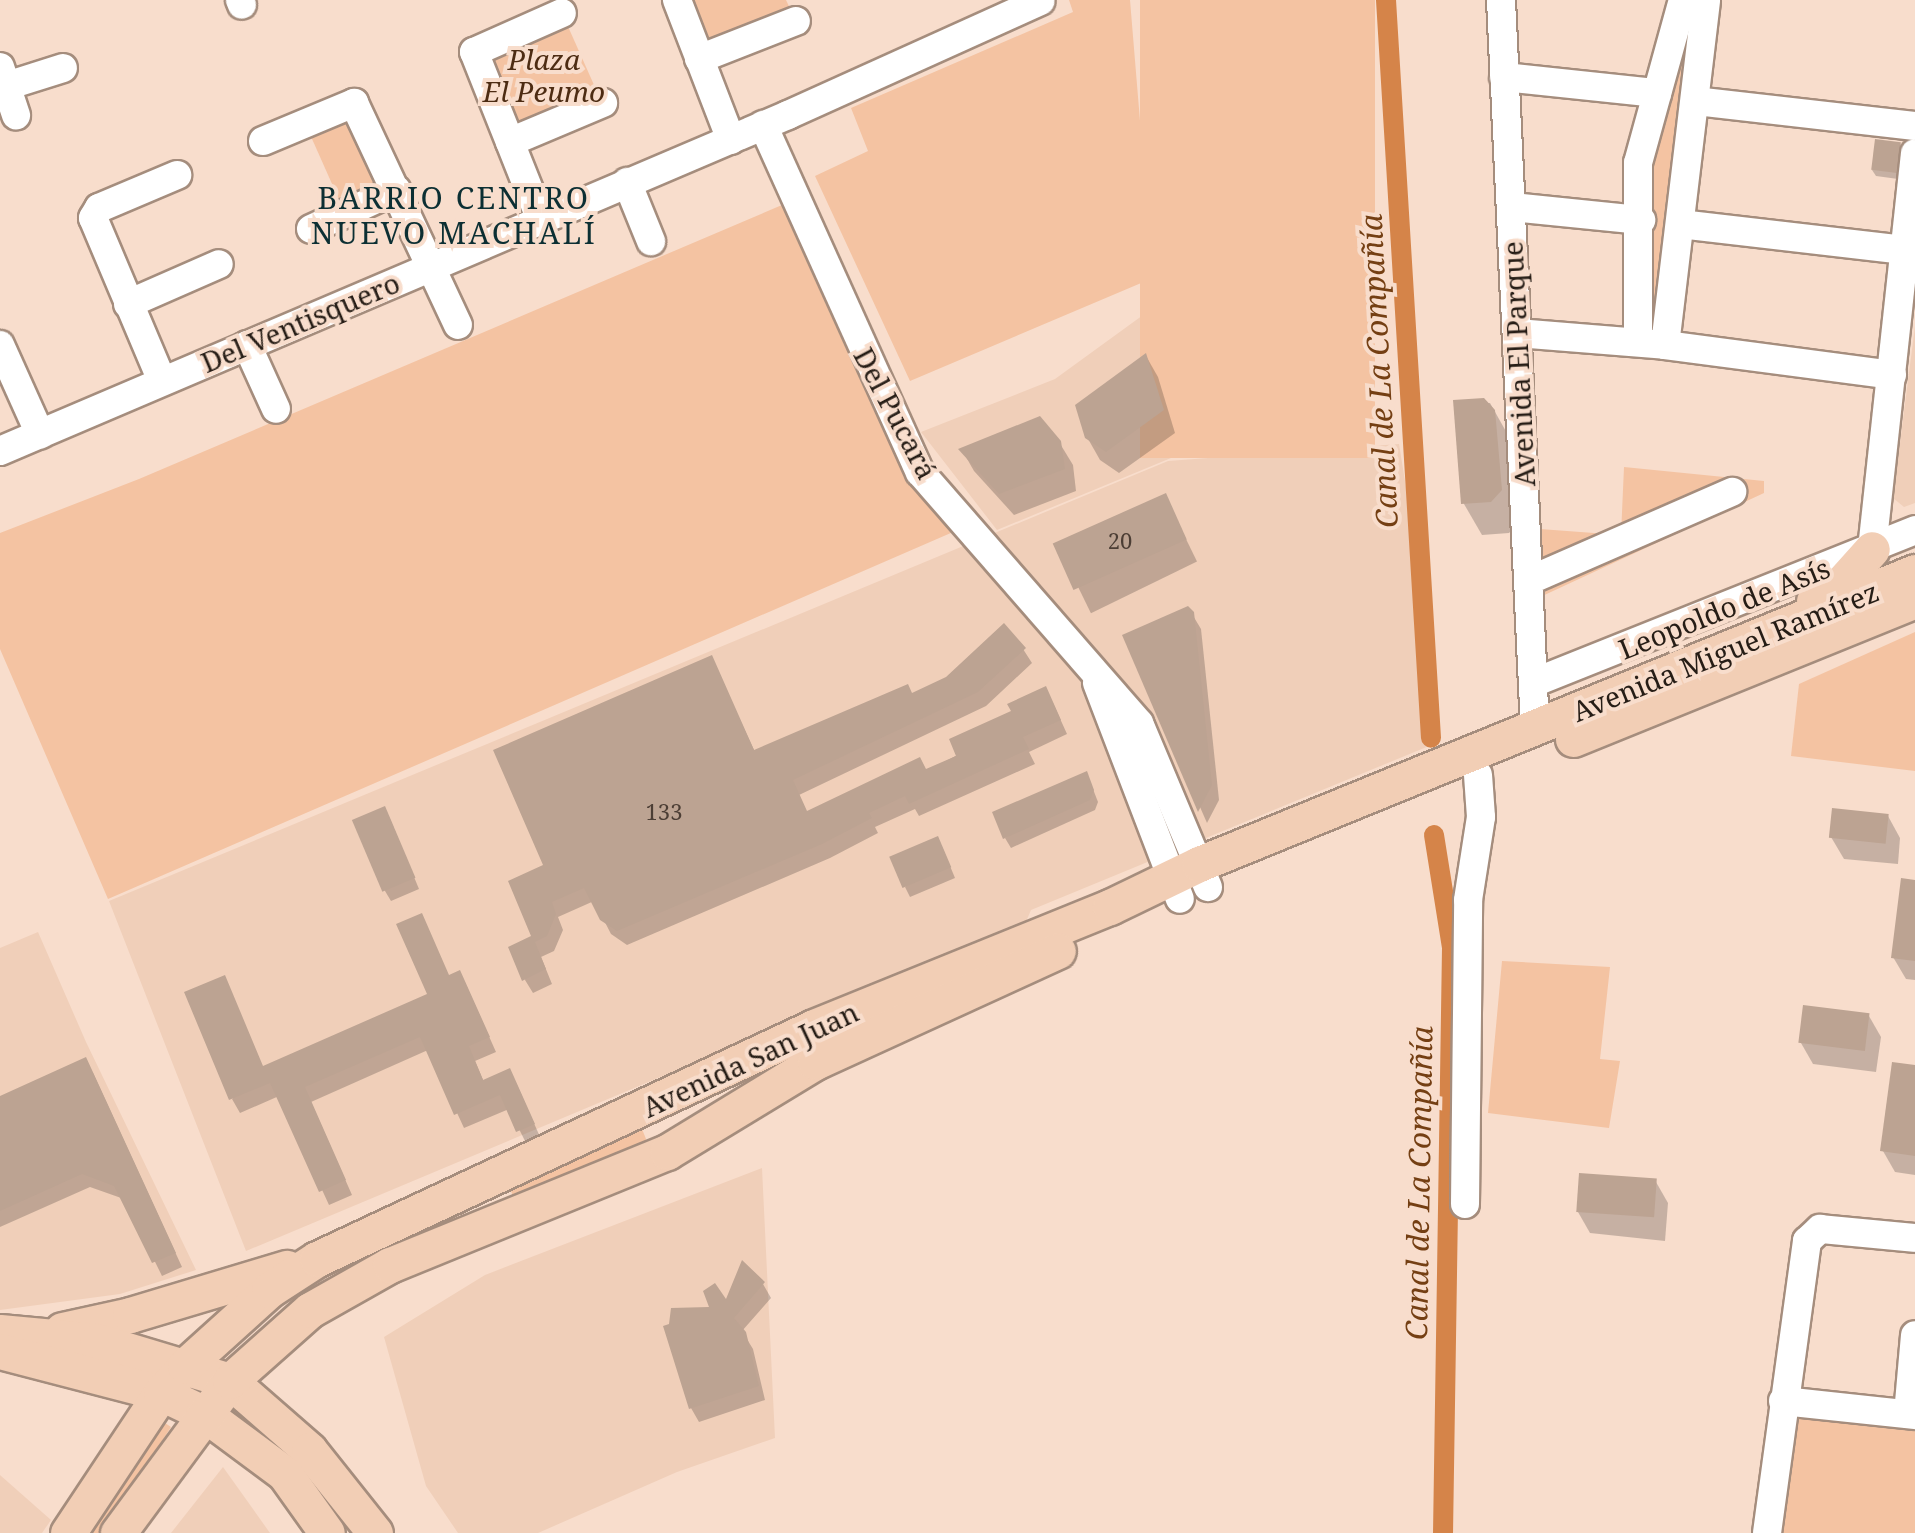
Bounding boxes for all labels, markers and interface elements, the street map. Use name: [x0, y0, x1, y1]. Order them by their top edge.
park label: Plaza El Peumo: [483, 42, 605, 108]
district label: BARRIO CENTRO NUEVO MACHALÍ: [311, 180, 597, 250]
water label: Canal de La Compañía: [1353, 213, 1405, 529]
street label: Avenida El Parque: [1495, 240, 1541, 488]
street label: Del Ventisquero: [196, 265, 404, 379]
street label: Del Pucará: [847, 342, 945, 484]
house number: 20: [1108, 528, 1132, 554]
street label: Leopoldo de Asís: [1614, 550, 1834, 666]
street label: Avenida Miguel Ramírez: [1567, 574, 1883, 728]
house number: 133: [646, 799, 682, 825]
street label: Avenida San Juan: [637, 994, 863, 1124]
water label: Canal de La Compañía: [1398, 1026, 1440, 1340]

